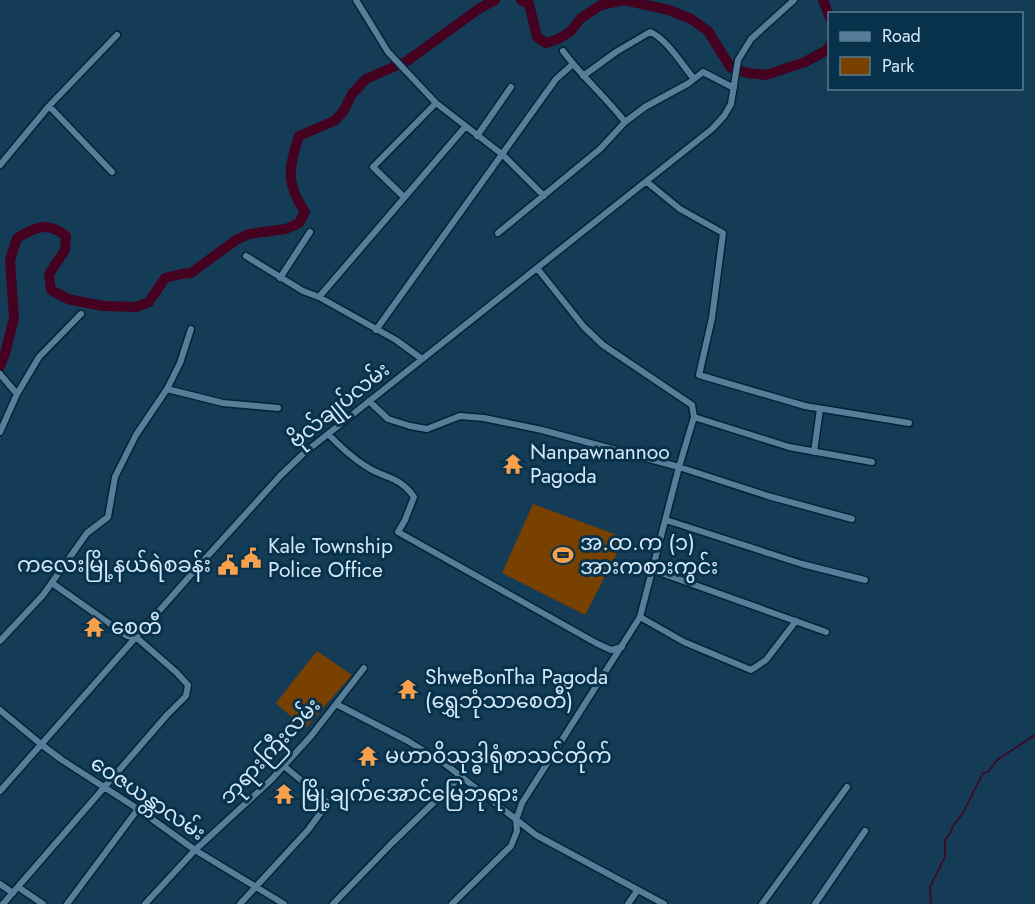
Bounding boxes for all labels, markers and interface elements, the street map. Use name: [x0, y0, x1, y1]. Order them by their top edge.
legend: [828, 12, 1023, 90]
text: Road: [882, 23, 921, 49]
text: Park: [882, 53, 914, 79]
street label: ဗိုလ်ချုပ်လမ်း: [281, 354, 398, 457]
place label: Nanpawnannoo Pagoda: [530, 437, 670, 491]
temple icon: Nanpawnannoo Pagoda: [501, 452, 525, 476]
place label: အ.ထ.က (၁) အားကစားကွင်း: [580, 528, 718, 583]
place label: Kale Township Police Office: [268, 531, 393, 585]
sports icon: အ.ထ.က (၁) အားကစားကွင်း: [551, 543, 575, 567]
public building icon: Kale Township Police Office: [239, 546, 263, 570]
place label: ကလေးမြို့နယ်ရဲစခန်း: [17, 549, 211, 582]
public building icon: ကလေးမြို့နယ်ရဲစခန်း: [216, 553, 240, 577]
place label: စေတီ: [111, 611, 162, 642]
temple icon: စေတီ: [82, 615, 106, 639]
place label: ShweBonTha Pagoda (ရွှေဘုံသာစေတီ): [425, 662, 608, 718]
temple icon: ShweBonTha Pagoda (ရွှေဘုံသာစေတီ): [396, 677, 420, 701]
street label: ဘုရားကြီးလမ်း: [212, 690, 329, 812]
place label: မဟာဝိသုဒ္ဓါရုံစာသင်တိုက်: [385, 740, 612, 774]
temple icon: မဟာဝိသုဒ္ဓါရုံစာသင်တိုက်: [356, 744, 380, 768]
street label: ဝေဇယန္တာလမ်း: [83, 748, 212, 849]
place label: မြို့ချက်အောင်မြေဘုရား: [301, 778, 519, 812]
temple icon: မြို့ချက်အောင်မြေဘုရား: [272, 782, 296, 806]

